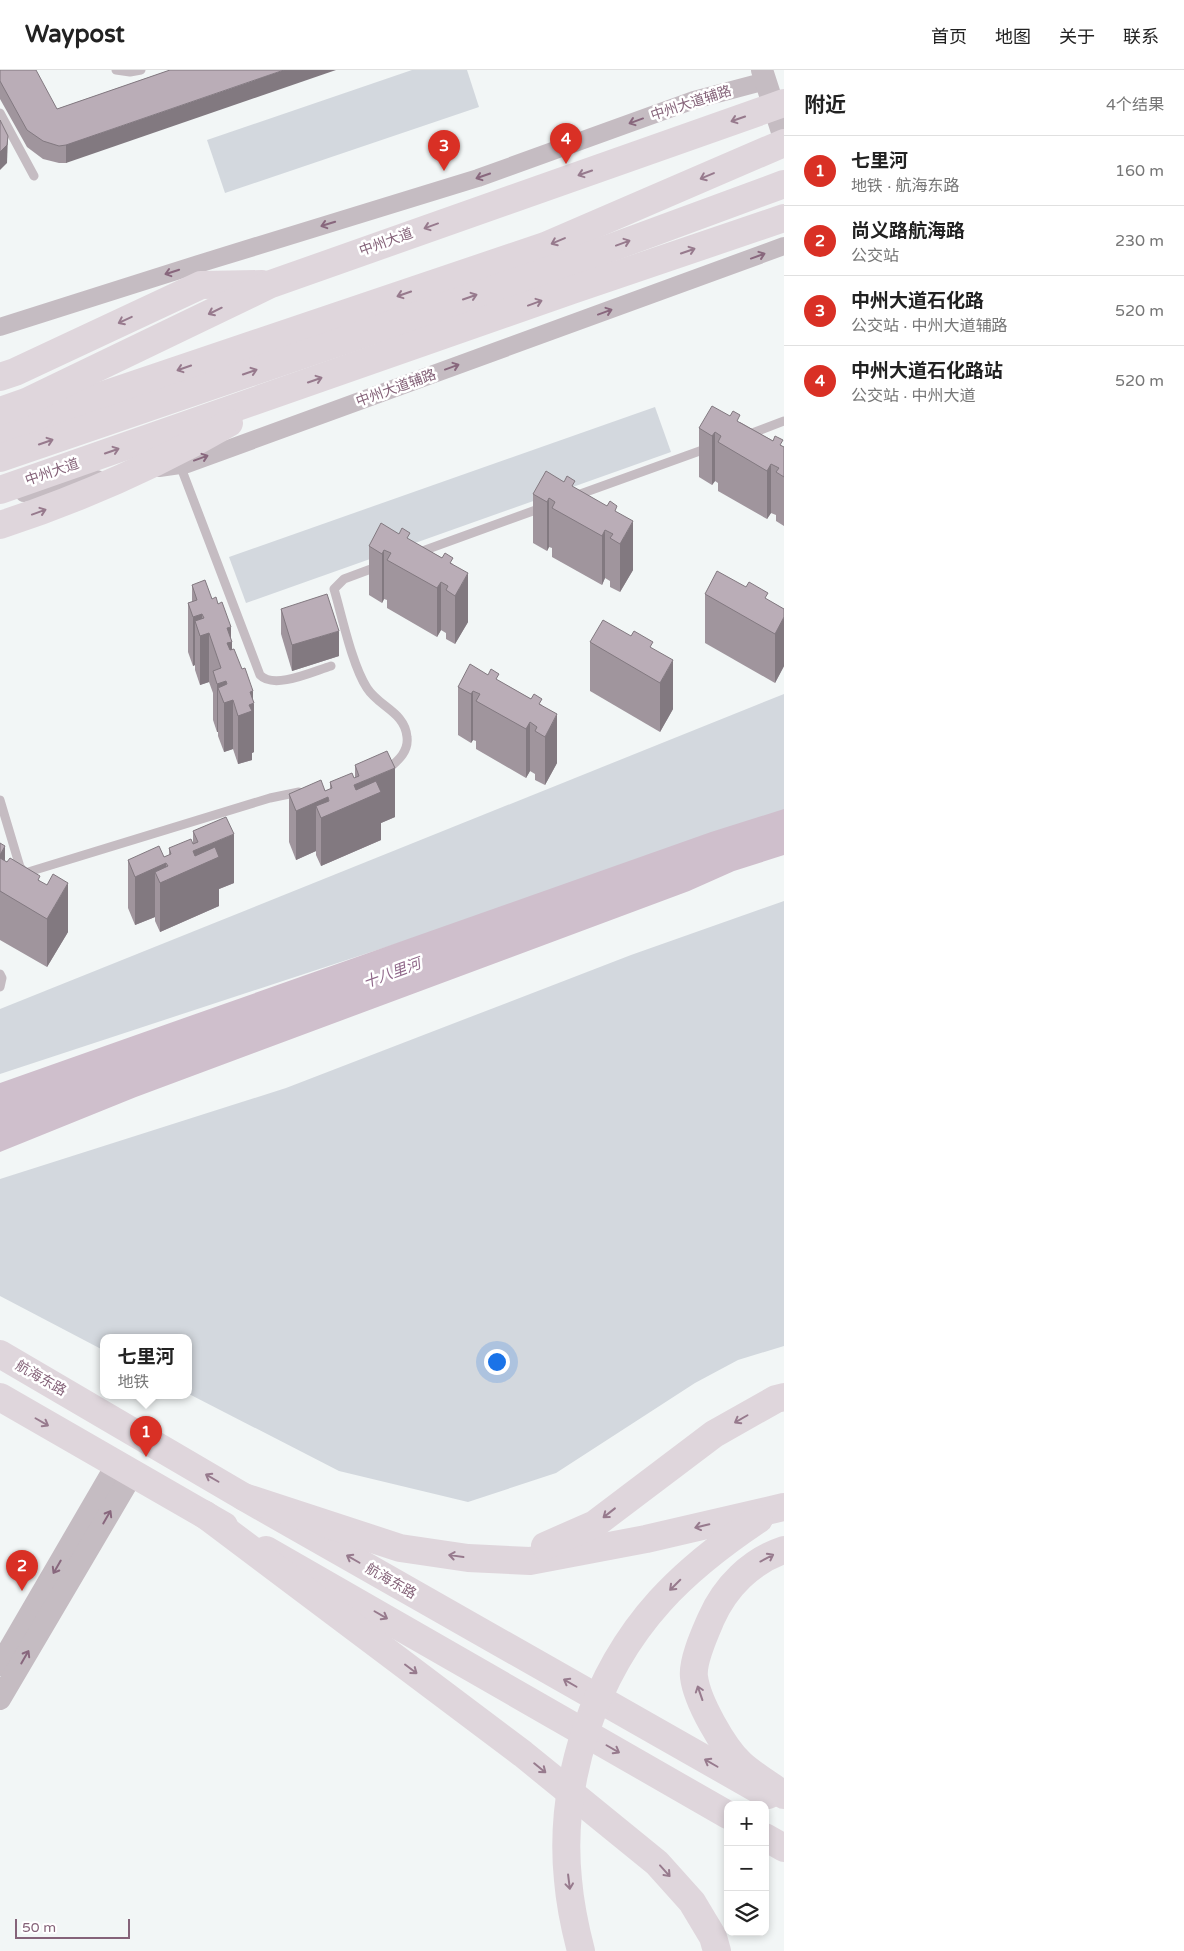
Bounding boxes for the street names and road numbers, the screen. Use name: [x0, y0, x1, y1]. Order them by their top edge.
street label: 中州大道辅路: [648, 82, 734, 124]
street label: 中州大道: [357, 224, 415, 260]
street label: 中州大道辅路: [354, 366, 438, 410]
street label: 中州大道: [23, 455, 81, 489]
street label: 航海东路: [13, 1357, 69, 1399]
street label: 航海东路: [363, 1560, 419, 1602]

